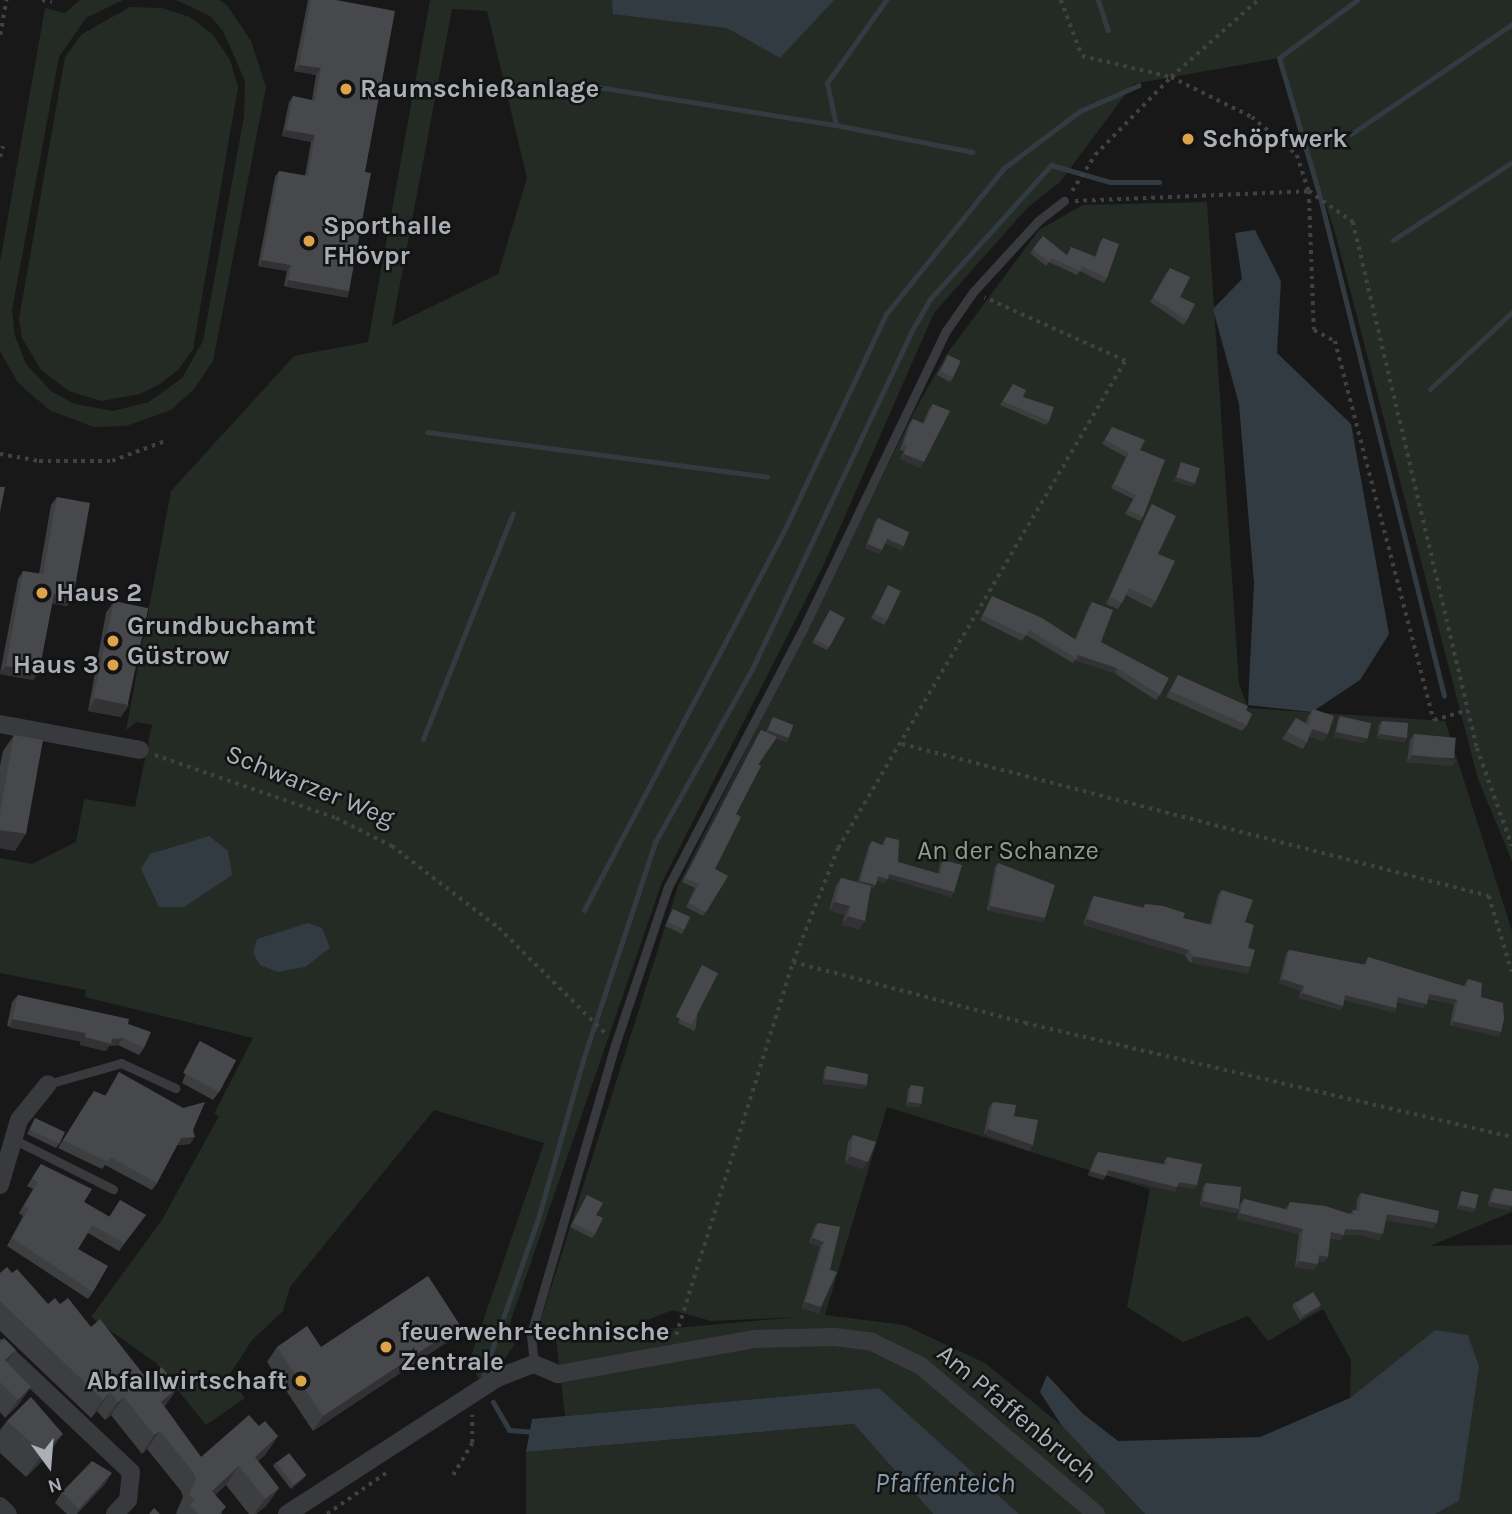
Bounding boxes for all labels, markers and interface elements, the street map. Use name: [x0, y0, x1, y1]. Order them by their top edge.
place label: Raumschießanlage: [360, 73, 599, 105]
marker: Raumschießanlage: [338, 81, 354, 97]
place label: Schöpfwerk: [1202, 123, 1348, 155]
marker: Schöpfwerk: [1180, 131, 1196, 147]
place label: Sporthalle FHövpr: [323, 210, 452, 272]
marker: Sporthalle FHövpr: [301, 233, 317, 249]
place label: Haus 2: [56, 577, 142, 609]
marker: Haus 2: [34, 585, 50, 601]
place label: Grundbuchamt Güstrow: [127, 610, 316, 672]
marker: Grundbuchamt Güstrow: [105, 633, 121, 649]
place label: Haus 3: [13, 649, 99, 681]
marker: Haus 3: [105, 657, 121, 673]
street label: Schwarzer Weg: [221, 738, 399, 834]
park label: An der Schanze: [917, 835, 1099, 867]
place label: feuerwehr-technische Zentrale: [400, 1316, 669, 1378]
street label: Am Pfaffenbruch: [931, 1338, 1103, 1490]
marker: feuerwehr-technische Zentrale: [378, 1339, 394, 1355]
place label: Abfallwirtschaft: [87, 1365, 287, 1397]
marker: Abfallwirtschaft: [293, 1373, 309, 1389]
north arrow: [14, 1430, 84, 1500]
water label: Pfaffenteich: [875, 1466, 1015, 1500]
text: N: [45, 1473, 64, 1498]

